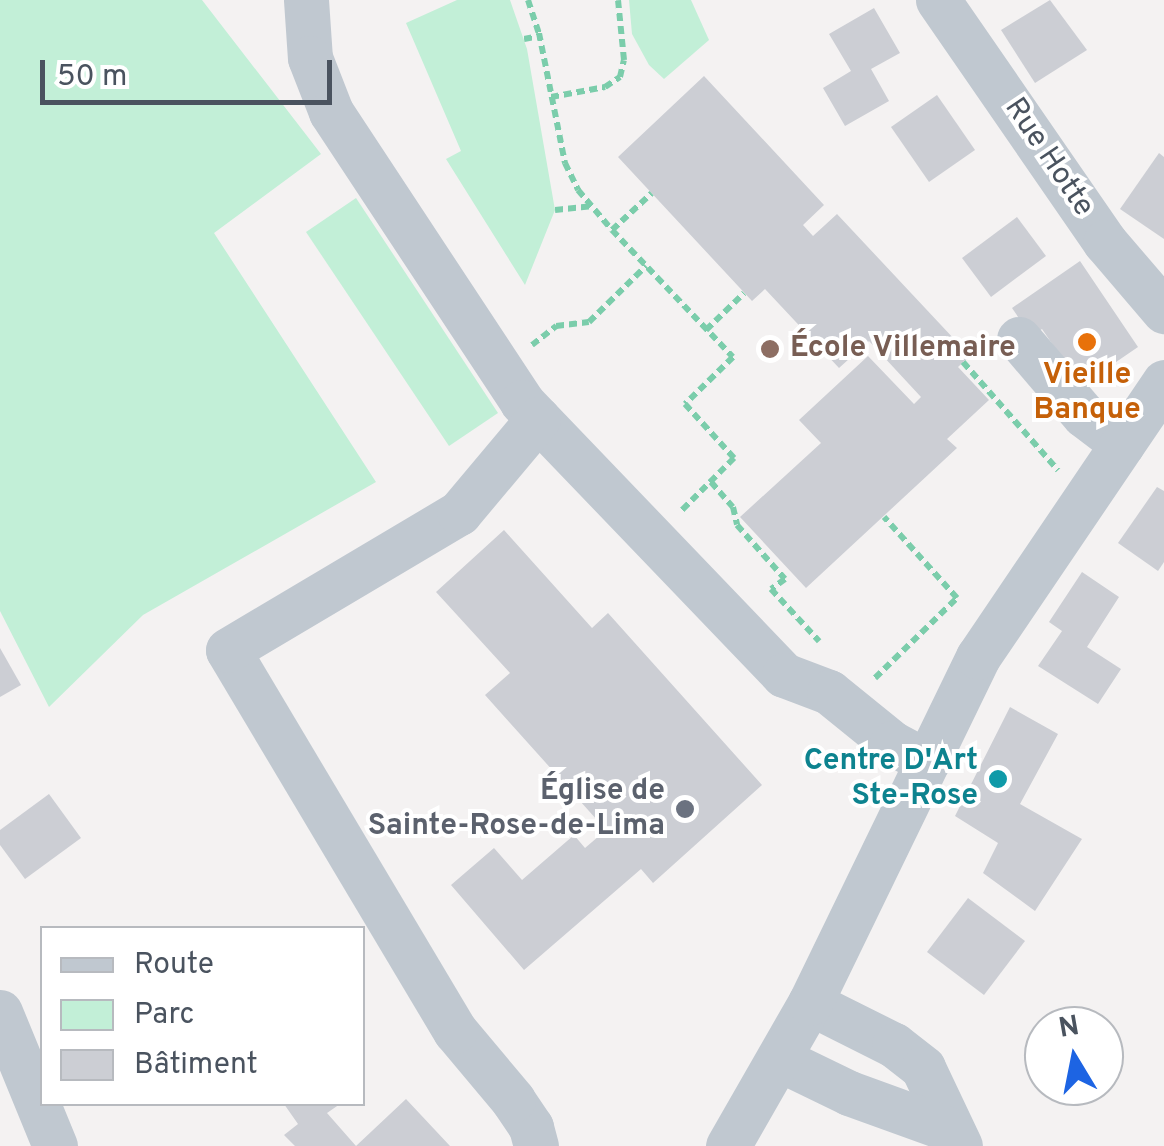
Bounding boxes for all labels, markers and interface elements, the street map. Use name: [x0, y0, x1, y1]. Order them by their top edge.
scale bar: [45, 40, 338, 102]
text: 50 m: [57, 59, 127, 96]
street label: Rue Hotte: [995, 92, 1101, 224]
place label: École Villemaire: [790, 331, 1017, 367]
marker: Vieille Banque: [1076, 331, 1098, 353]
marker: École Villemaire: [759, 338, 781, 360]
place label: Vieille Banque: [1033, 358, 1141, 428]
place label: Centre D'Art Ste-Rose: [804, 744, 978, 814]
marker: Centre D'Art Ste-Rose: [987, 768, 1009, 790]
place label: Église de Sainte-Rose-de-Lima: [368, 774, 665, 844]
marker: Église de Sainte-Rose-de-Lima: [674, 798, 696, 820]
legend: [40, 926, 365, 1106]
text: Route: [134, 947, 214, 984]
text: Parc: [134, 997, 194, 1034]
north arrow: [1024, 1006, 1124, 1106]
text: N: [1056, 1009, 1082, 1048]
text: Bâtiment: [134, 1047, 258, 1084]

